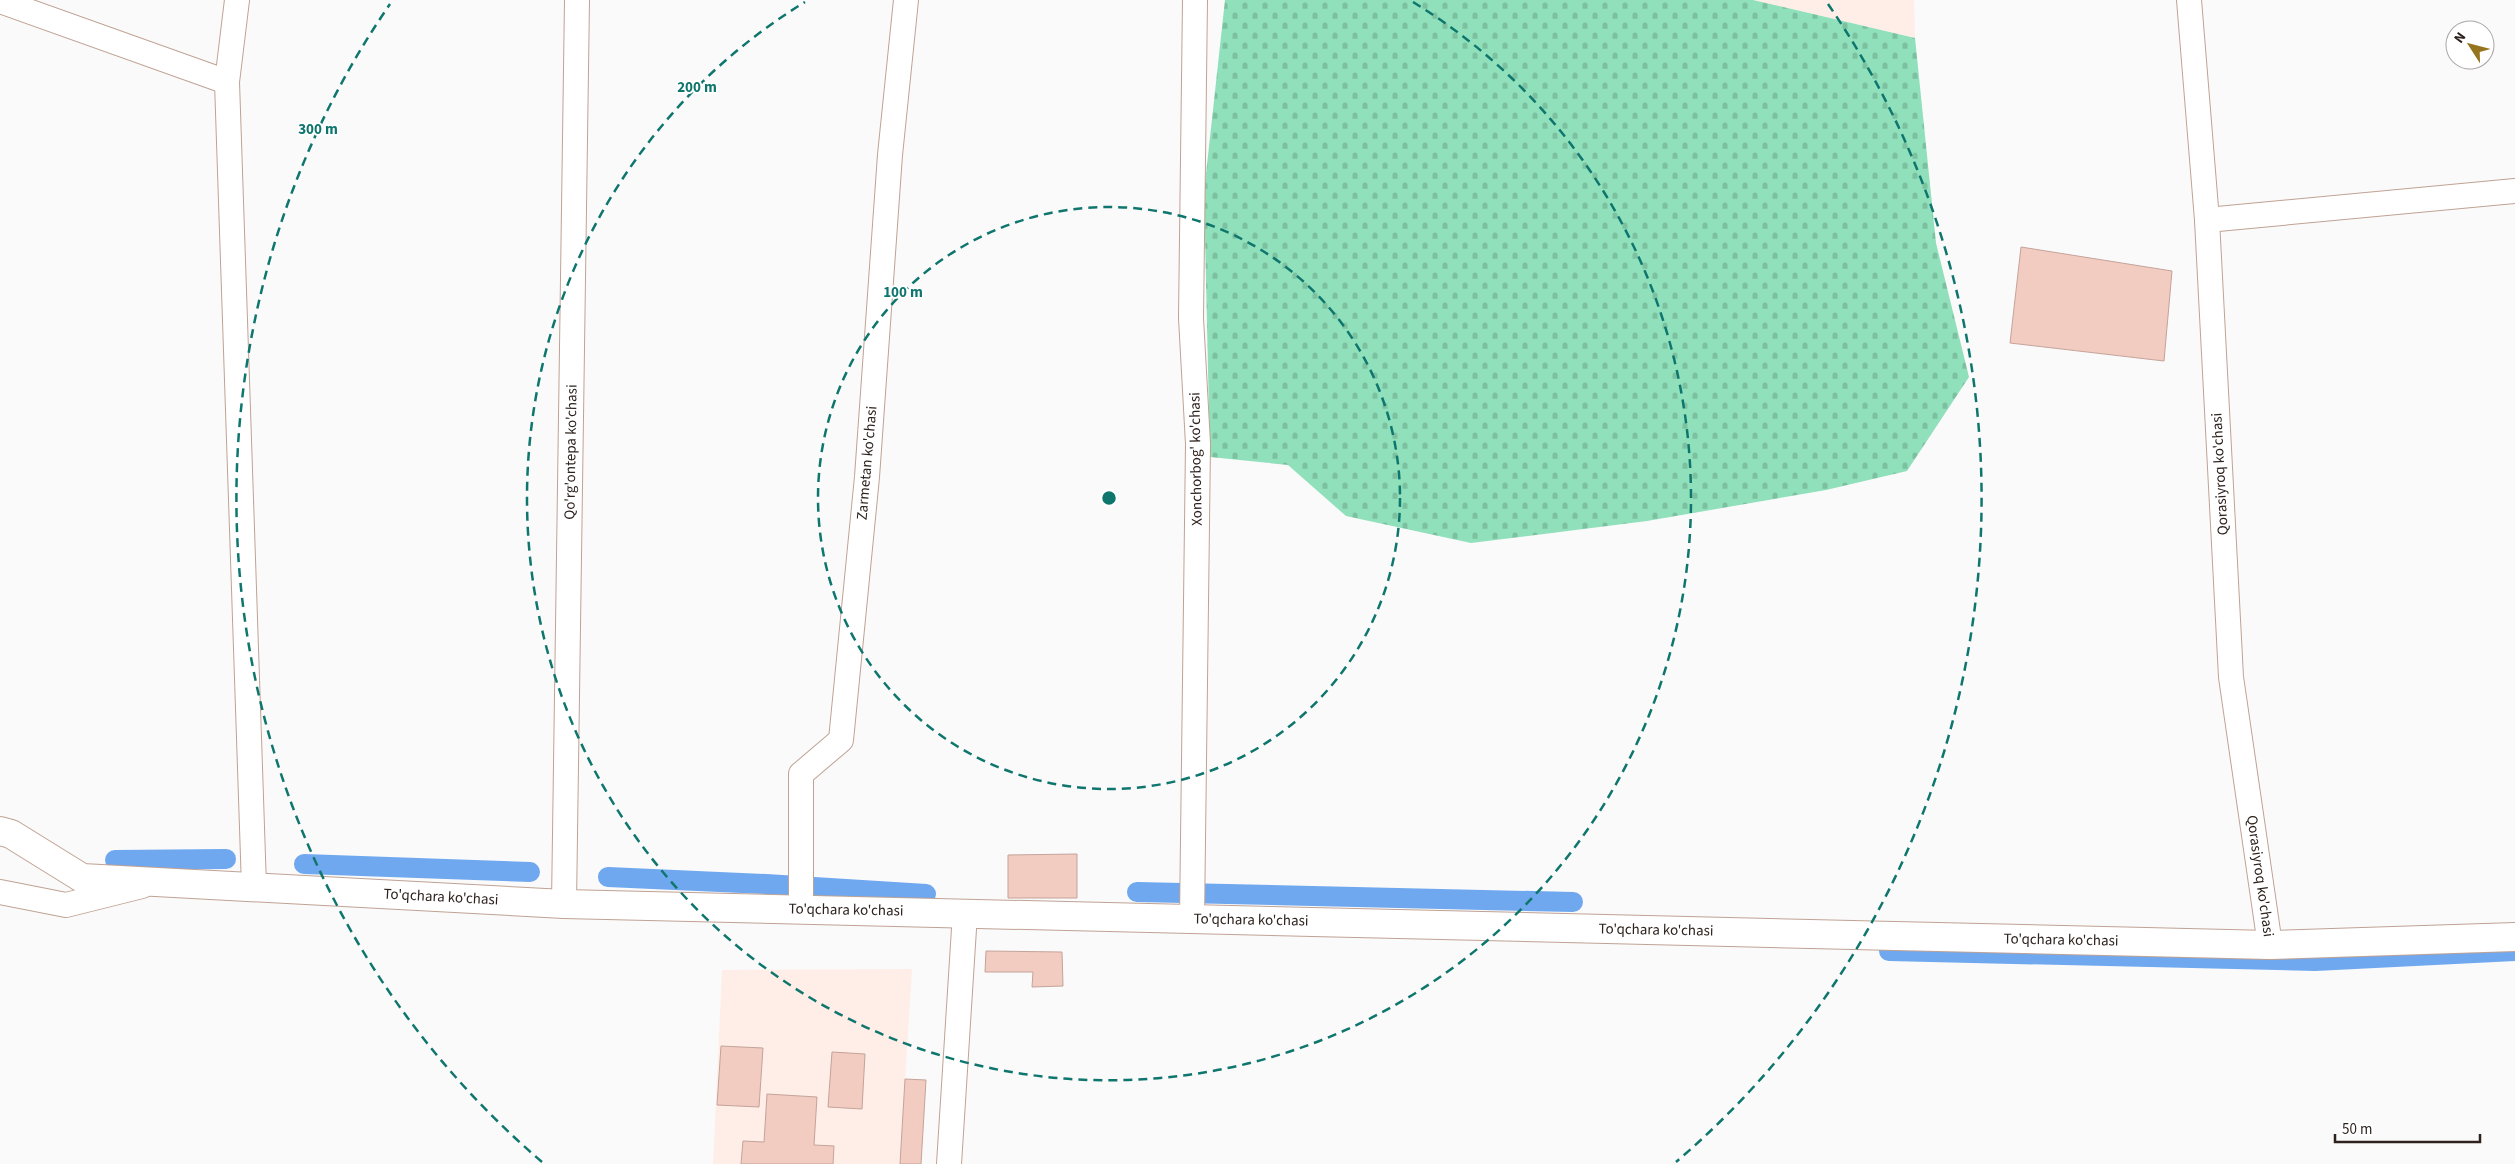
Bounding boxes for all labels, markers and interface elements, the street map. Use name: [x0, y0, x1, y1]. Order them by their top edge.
north arrow: [2445, 20, 2495, 70]
text: N: [2449, 28, 2471, 48]
text: 200 m: [677, 77, 717, 98]
text: 300 m: [298, 119, 338, 140]
text: 100 m: [883, 282, 923, 303]
street label: Qo'rg'ontepa ko'chasi: [559, 384, 583, 520]
street label: Xonchorbog' ko'chasi: [1184, 392, 1208, 526]
street label: Zarmetan ko'chasi: [852, 405, 882, 521]
street label: Qorasiyroq ko'chasi: [2206, 412, 2234, 536]
centre of rings: [1100, 489, 1118, 507]
street label: Qorasiyroq ko'chasi: [2241, 814, 2279, 938]
street label: To'qchara ko'chasi: [383, 884, 499, 910]
street label: To'qchara ko'chasi: [788, 898, 904, 922]
street label: To'qchara ko'chasi: [1193, 908, 1309, 932]
street label: To'qchara ko'chasi: [1598, 918, 1714, 942]
street label: To'qchara ko'chasi: [2003, 928, 2119, 952]
scale bar: [2335, 1112, 2480, 1144]
text: 50 m: [2342, 1119, 2372, 1140]

